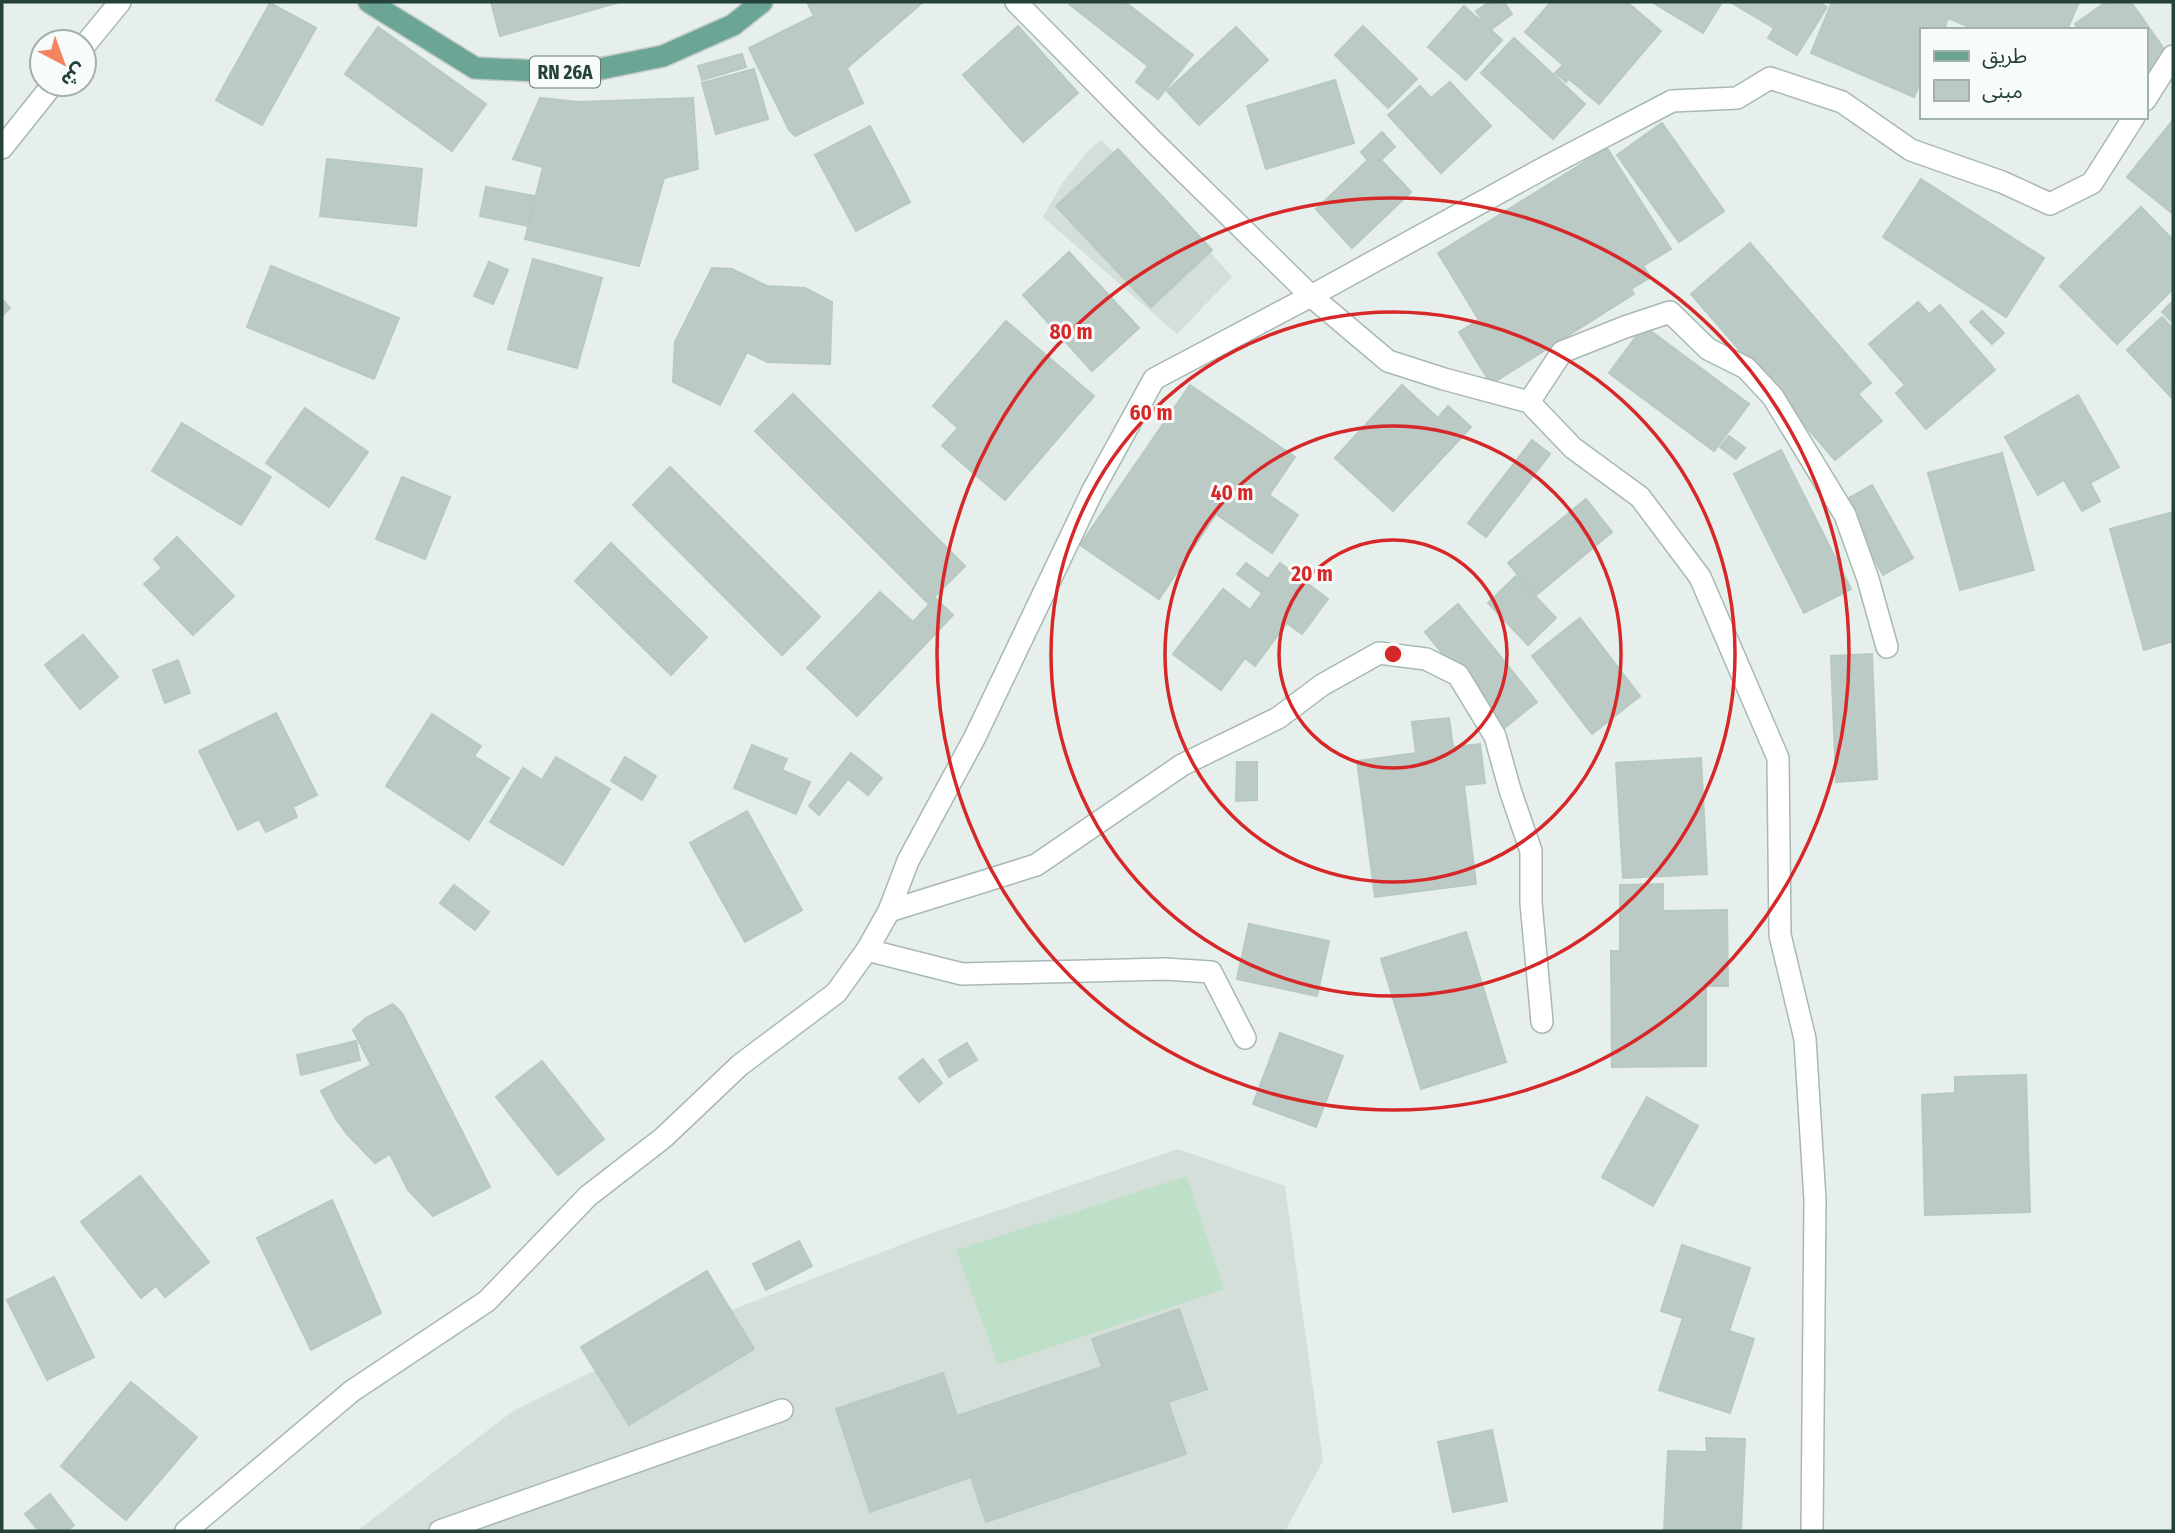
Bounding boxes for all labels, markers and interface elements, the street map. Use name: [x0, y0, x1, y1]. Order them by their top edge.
north arrow: [28, 28, 98, 98]
legend: [1920, 28, 2147, 119]
text: طريق: [1982, 43, 2027, 69]
road number: RN 26A: [530, 57, 600, 88]
text: ش: [56, 58, 91, 93]
text: مبنى: [1982, 78, 2023, 104]
text: 80 m: [1050, 319, 1092, 345]
text: 60 m: [1130, 400, 1172, 426]
text: 40 m: [1211, 480, 1253, 506]
text: 20 m: [1290, 561, 1333, 587]
centre of rings: [1381, 642, 1405, 666]

